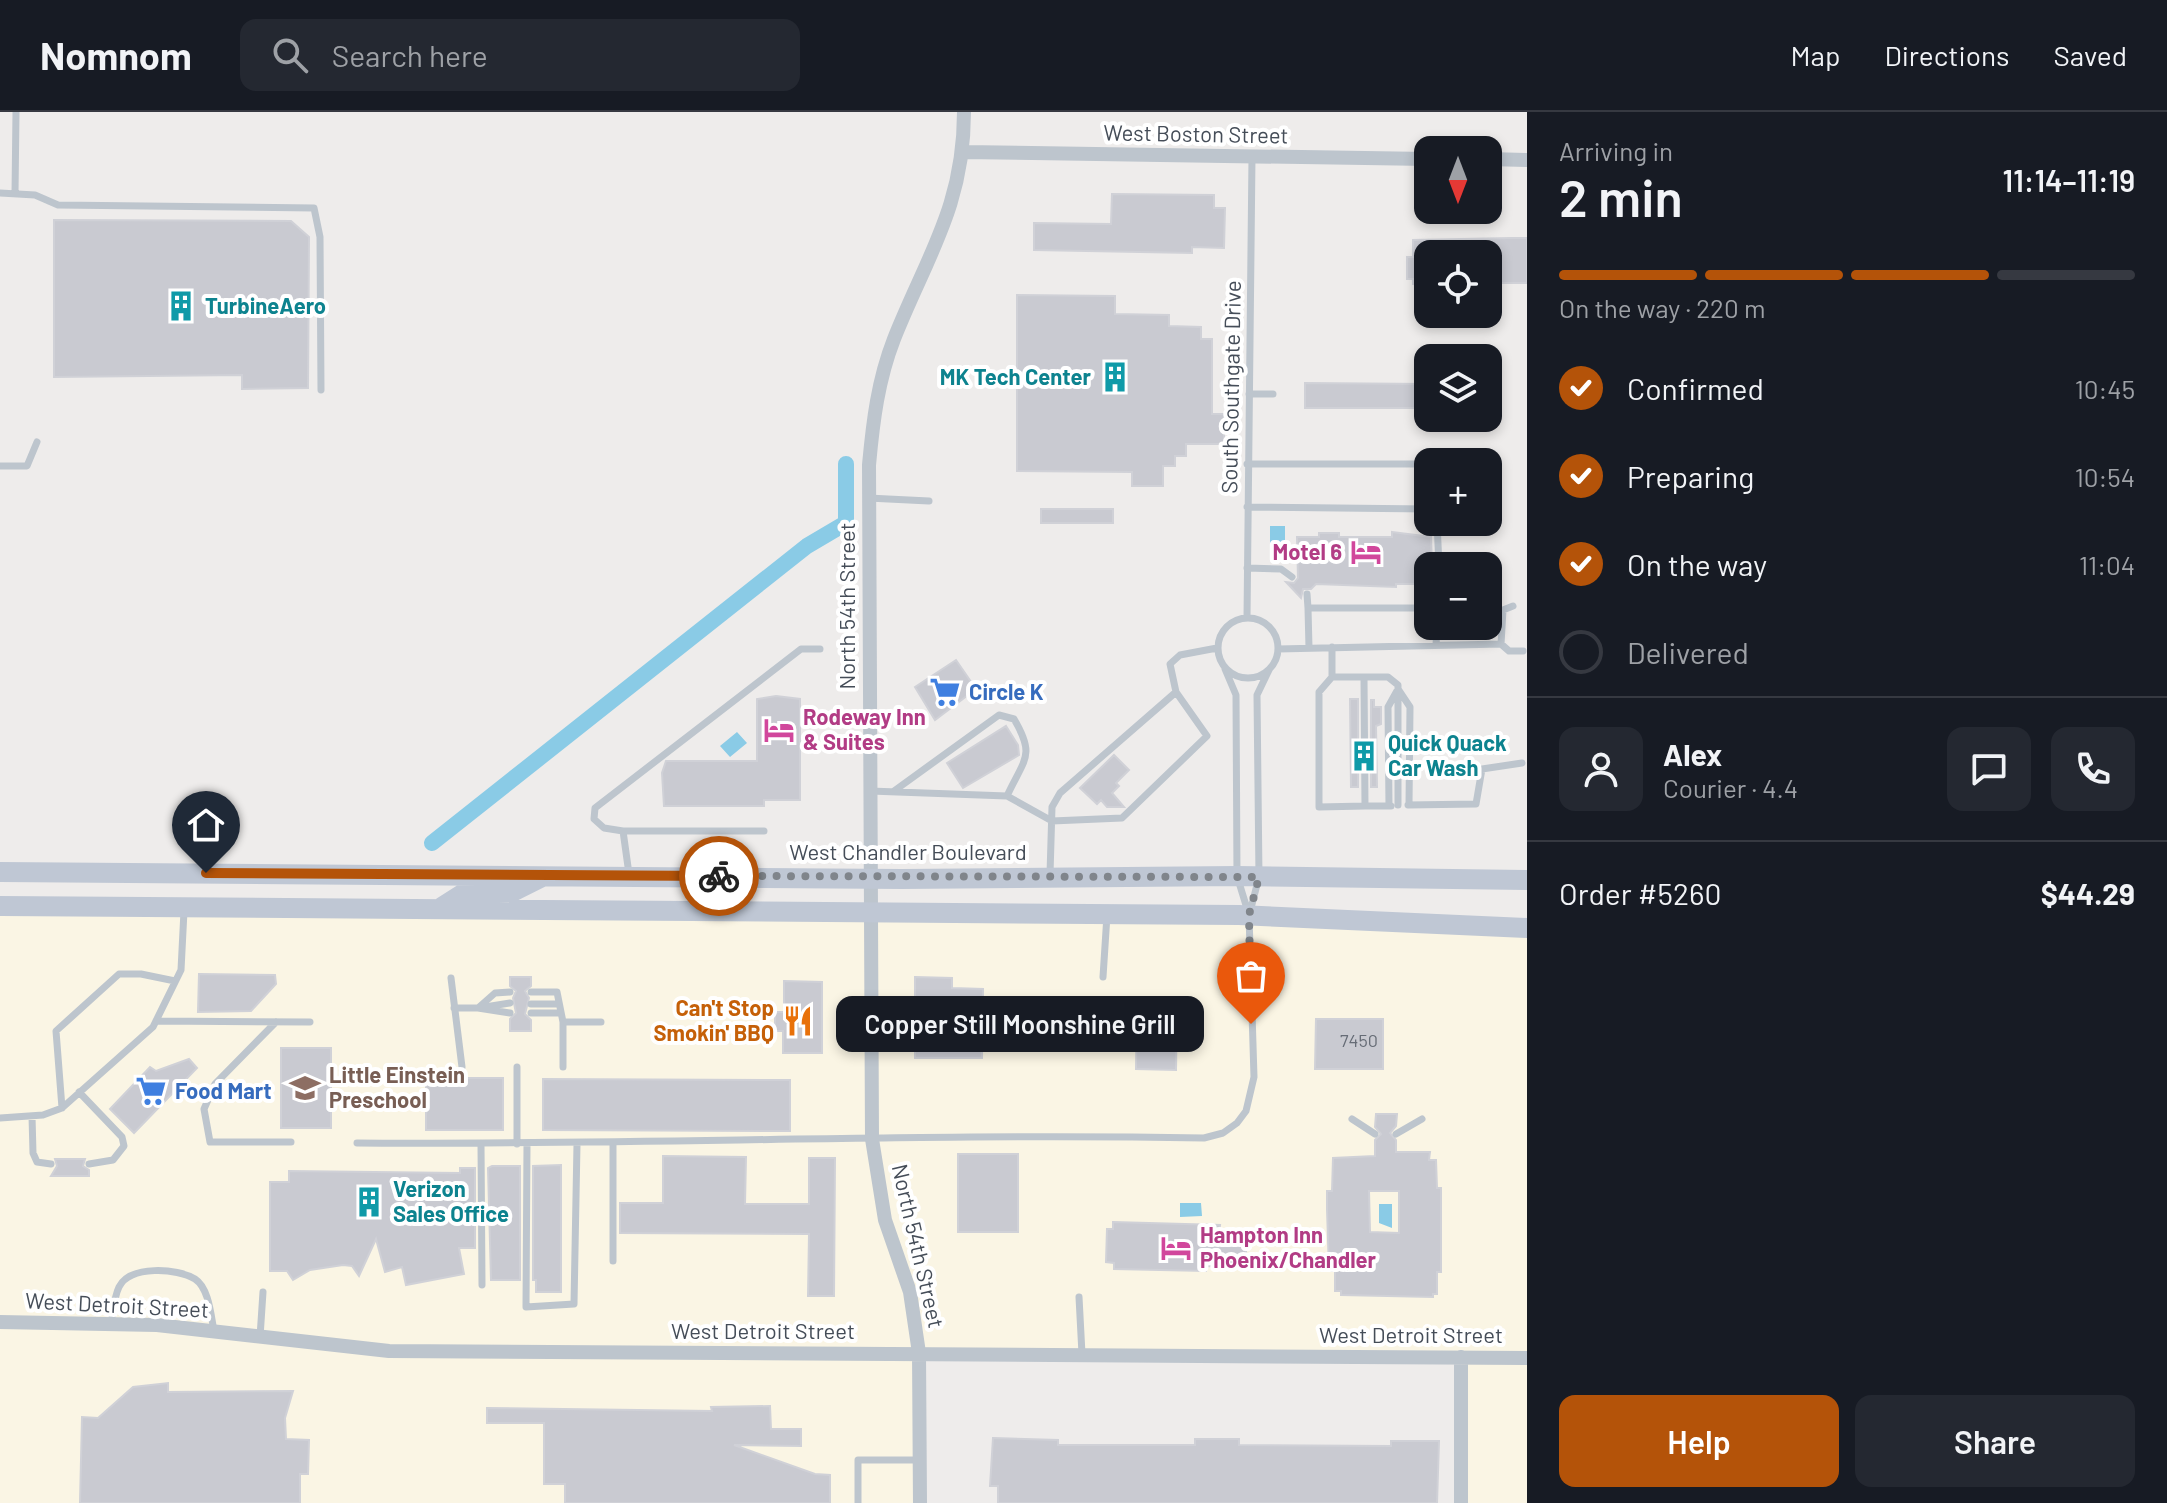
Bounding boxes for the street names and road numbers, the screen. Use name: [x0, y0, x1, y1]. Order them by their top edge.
street label: West Boston Street: [1103, 118, 1289, 148]
street label: South Southgate Drive: [1215, 280, 1245, 494]
street label: North 54th Street: [833, 522, 859, 690]
street label: West Chandler Boulevard: [789, 838, 1027, 864]
street label: North 54th Street: [888, 1161, 950, 1330]
street label: West Detroit Street: [25, 1286, 210, 1322]
street label: West Detroit Street: [671, 1317, 855, 1343]
street label: West Detroit Street: [1319, 1321, 1503, 1347]

